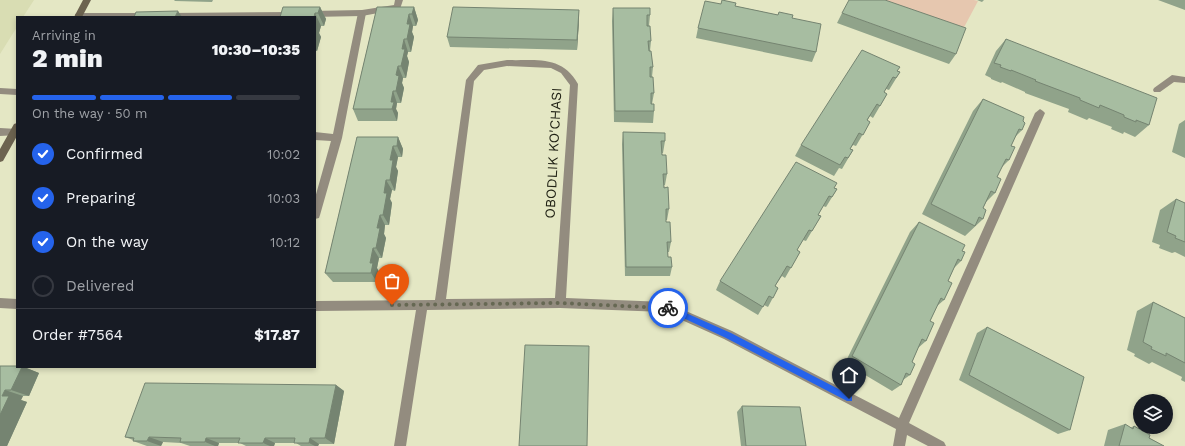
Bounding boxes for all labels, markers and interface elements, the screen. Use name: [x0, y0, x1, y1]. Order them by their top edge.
text: Arriving in: [32, 28, 96, 43]
text: 10:30–10:35: [212, 41, 300, 59]
text: 2 min: [32, 43, 103, 73]
street label: OBODLIK KO'CHASI: [542, 87, 564, 219]
text: On the way · 50 m: [32, 106, 147, 121]
icon: check: [32, 143, 54, 165]
text: Confirmed: [66, 145, 143, 163]
text: 10:02: [267, 147, 300, 162]
icon: check: [32, 187, 54, 209]
text: Preparing: [66, 189, 135, 207]
text: 10:03: [268, 191, 300, 206]
icon: check: [32, 231, 54, 253]
text: On the way: [66, 233, 148, 251]
text: 10:12: [270, 235, 300, 250]
pin: [375, 264, 409, 305]
icon: bag: [381, 270, 403, 292]
text: Delivered: [66, 277, 134, 295]
courier: [648, 288, 688, 328]
icon: bike: [657, 297, 679, 319]
text: Order #7564: [32, 326, 123, 344]
text: $17.87: [254, 326, 300, 344]
pin: [832, 358, 866, 399]
icon: home: [838, 364, 860, 386]
map controls: [1133, 394, 1173, 434]
button: layers: [1133, 394, 1173, 434]

